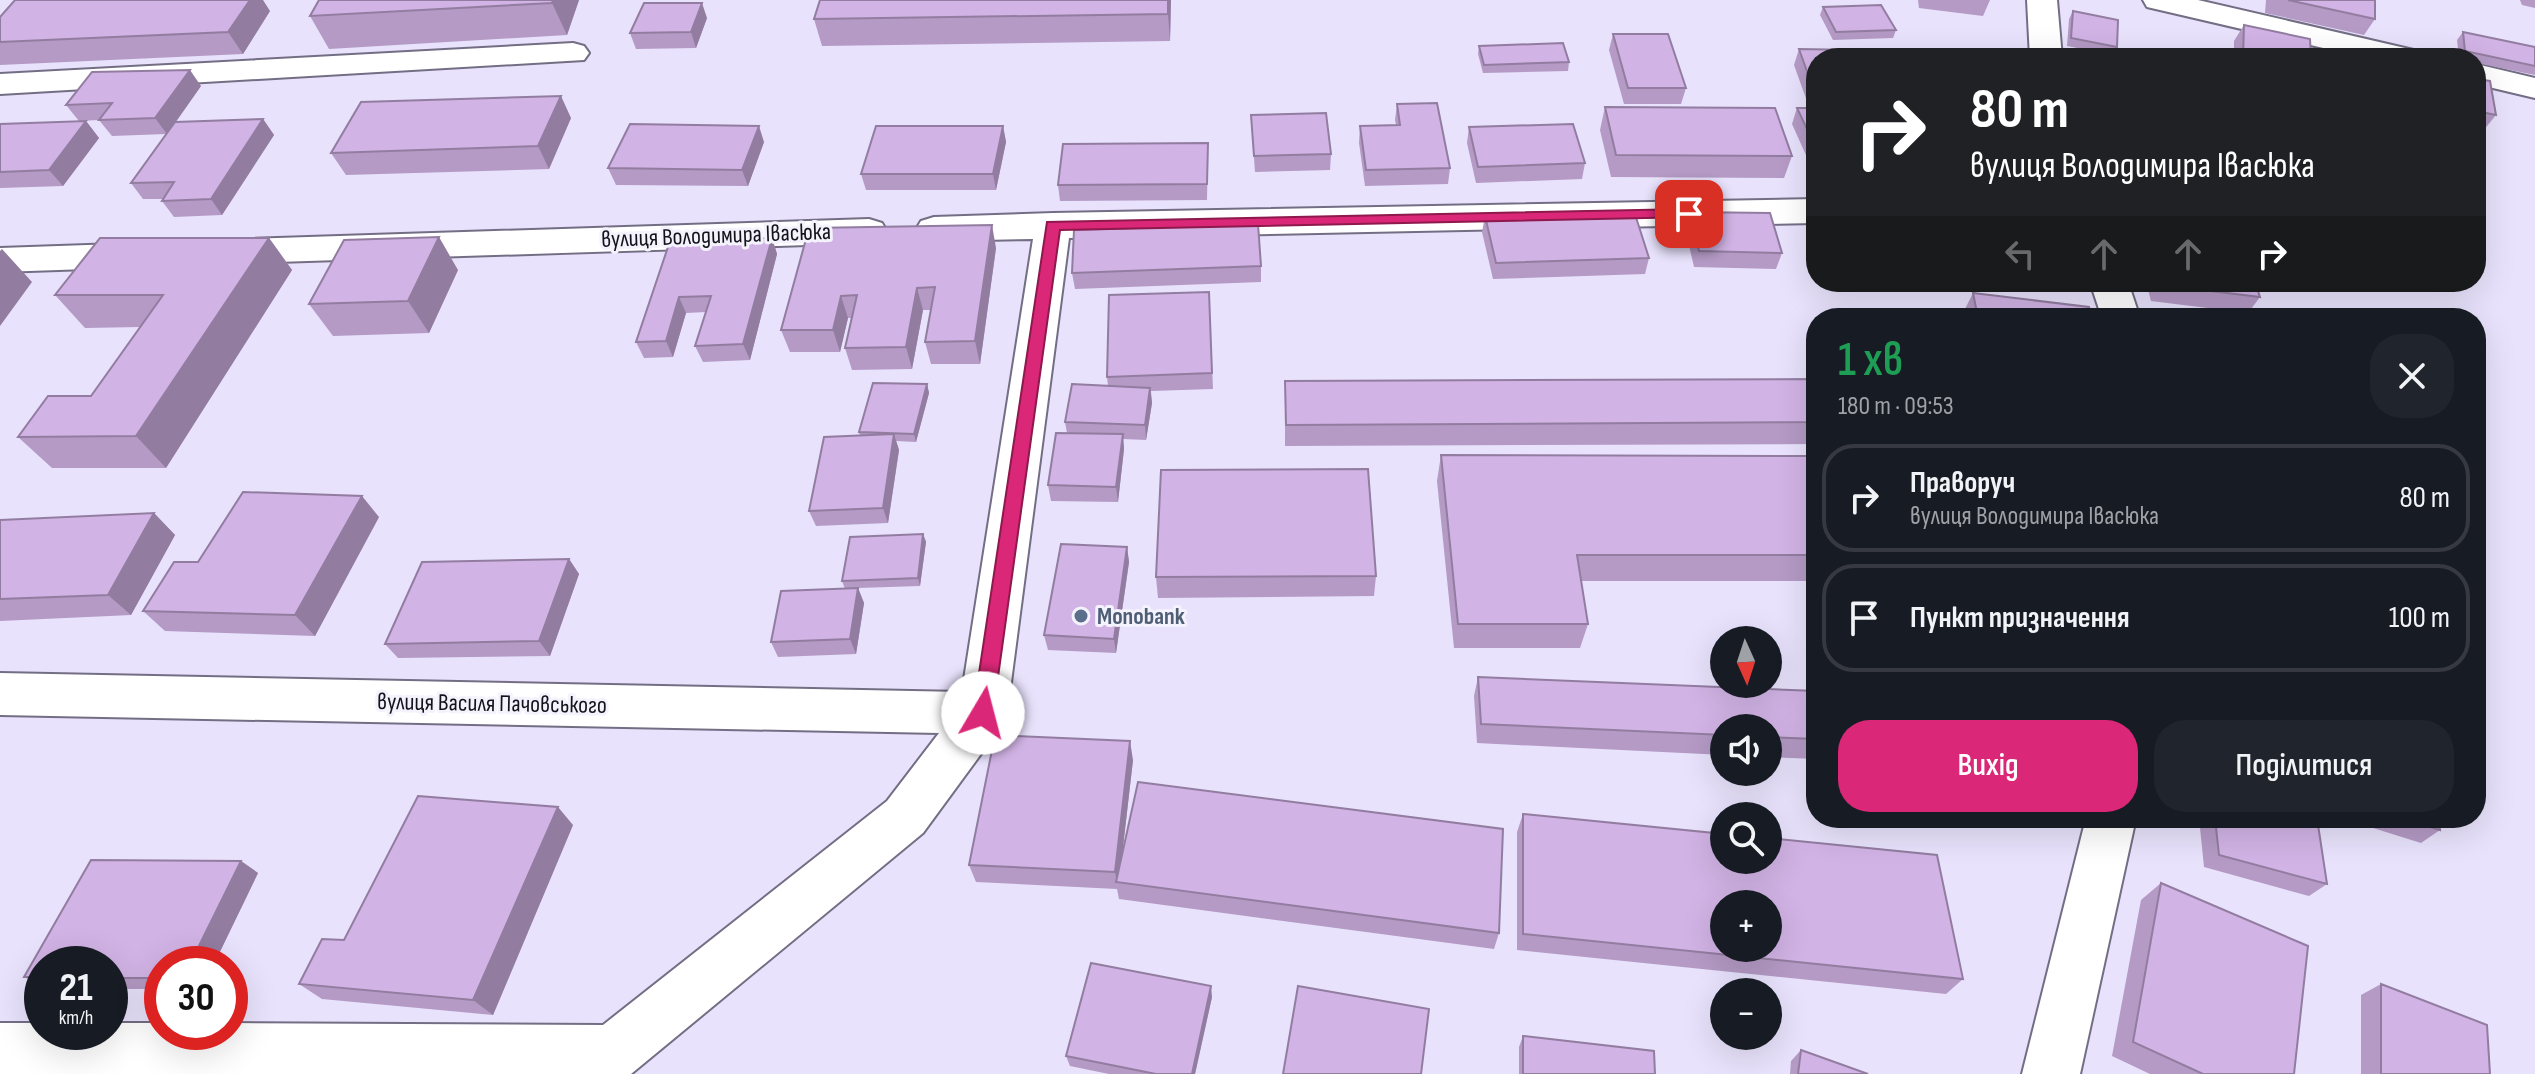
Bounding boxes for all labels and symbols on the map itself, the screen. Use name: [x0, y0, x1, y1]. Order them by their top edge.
pin: [1655, 180, 1723, 248]
street label: вулиця Володимира Івасюка: [601, 217, 831, 254]
place label: Monobank: [1097, 602, 1185, 631]
marker: Monobank: [1072, 607, 1090, 625]
north arrow: [1710, 626, 1782, 698]
position arrow: [941, 671, 1025, 755]
street label: вулиця Василя Пачовського: [377, 687, 607, 720]
speed limit sign: 30: [144, 946, 248, 1050]

